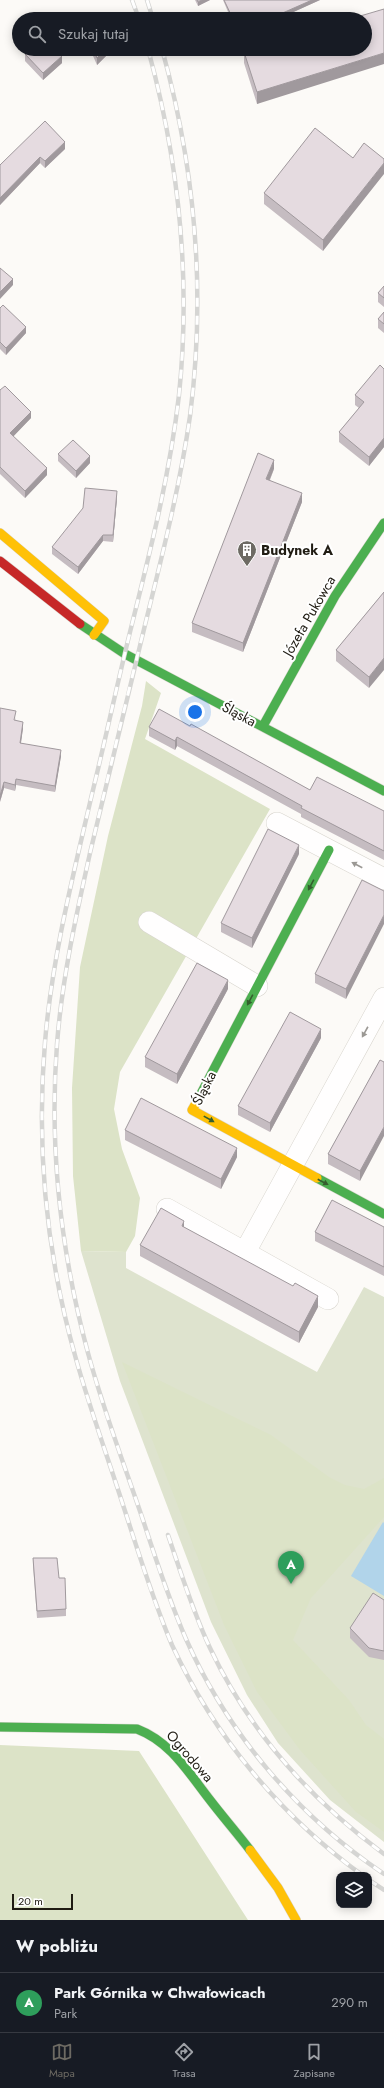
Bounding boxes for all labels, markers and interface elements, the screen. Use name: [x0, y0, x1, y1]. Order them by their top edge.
search box: [12, 12, 372, 56]
icon: search: [26, 23, 48, 45]
text: Szukaj tutaj: [58, 23, 129, 45]
building icon: Budynek A: [236, 539, 258, 567]
place label: Budynek A: [261, 540, 334, 560]
street label: Józefa Pukowca: [277, 572, 340, 662]
street label: Śląska: [218, 697, 260, 731]
your location: [185, 702, 205, 722]
one-way arrow: [351, 862, 363, 868]
one-way arrow: [308, 879, 314, 891]
one-way arrow: [247, 994, 253, 1005]
one-way arrow: [362, 1026, 369, 1038]
street label: Śląska: [187, 1067, 221, 1109]
one-way arrow: [203, 1116, 215, 1123]
one-way arrow: [317, 1179, 329, 1185]
pin: A: [278, 1551, 304, 1584]
street label: Ogrodowa: [162, 1726, 218, 1786]
map controls: [336, 1872, 372, 1908]
button: layers: [336, 1872, 372, 1908]
scale bar: [12, 1892, 73, 1911]
text: 20 m: [18, 1893, 43, 1909]
text: W pobliżu: [16, 1934, 98, 1958]
text: Park Górnika w Chwałowicach: [54, 1982, 266, 2004]
text: A: [24, 1993, 34, 2012]
text: 290 m: [331, 1993, 368, 2012]
text: Park: [54, 2004, 77, 2023]
tab: Mapa: [49, 2041, 75, 2081]
tab: Trasa: [173, 2041, 196, 2081]
tab: Zapisane: [293, 2041, 335, 2081]

